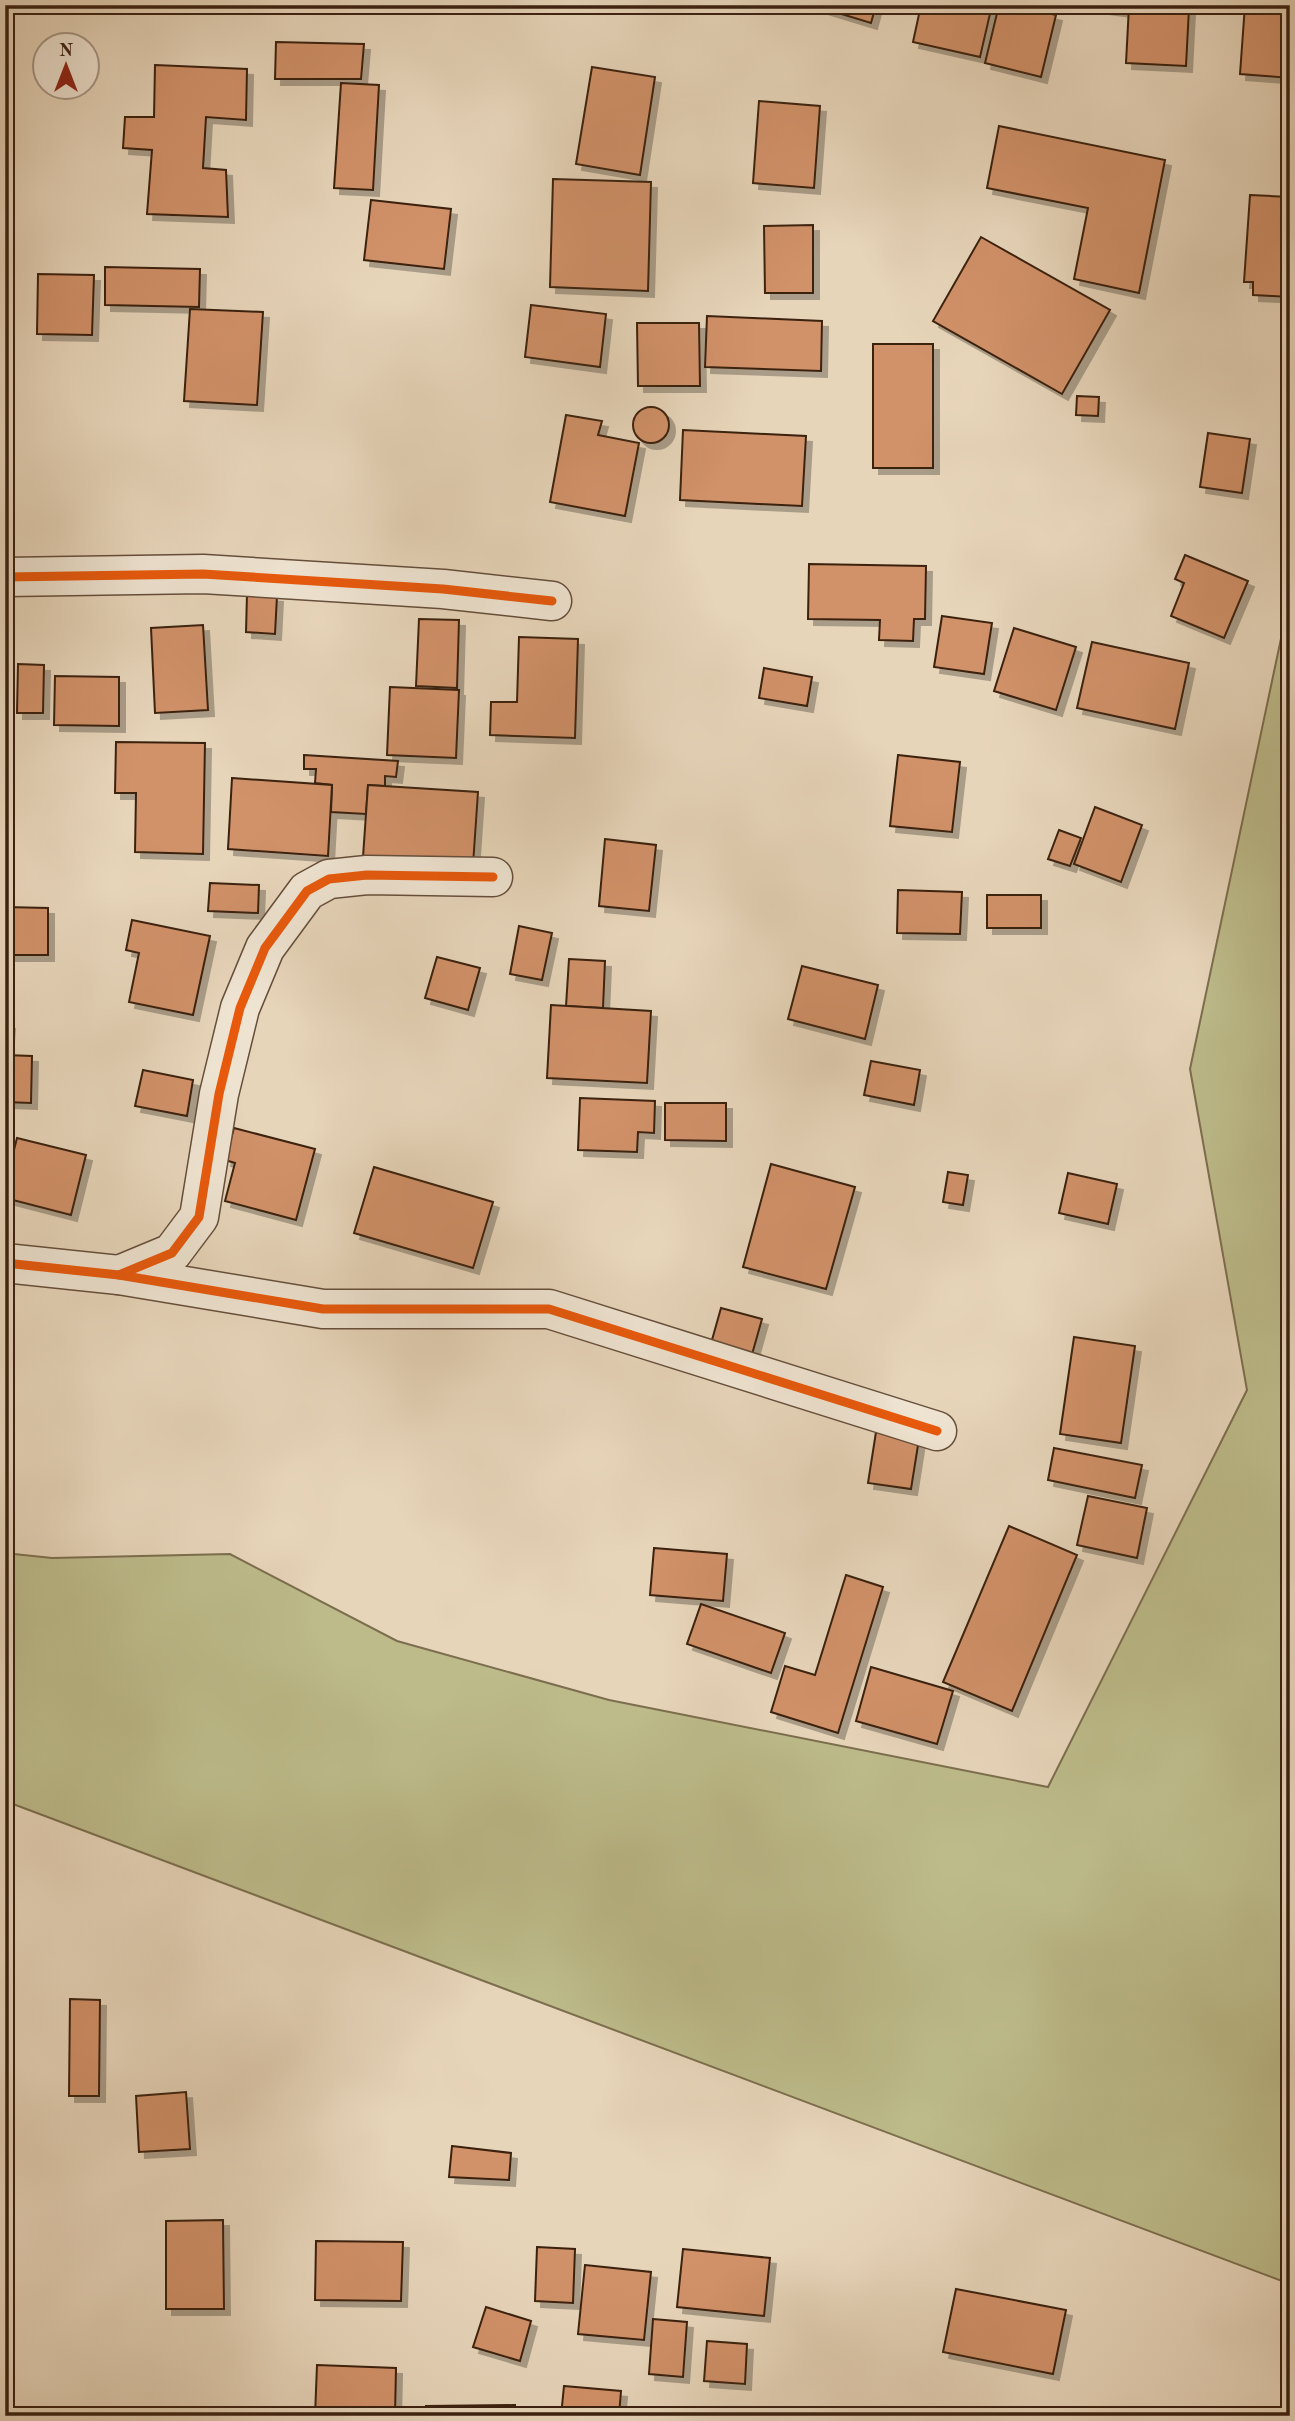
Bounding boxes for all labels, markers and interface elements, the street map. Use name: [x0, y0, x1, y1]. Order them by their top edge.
north arrow: [32, 32, 102, 102]
text: N: [59, 42, 74, 61]

